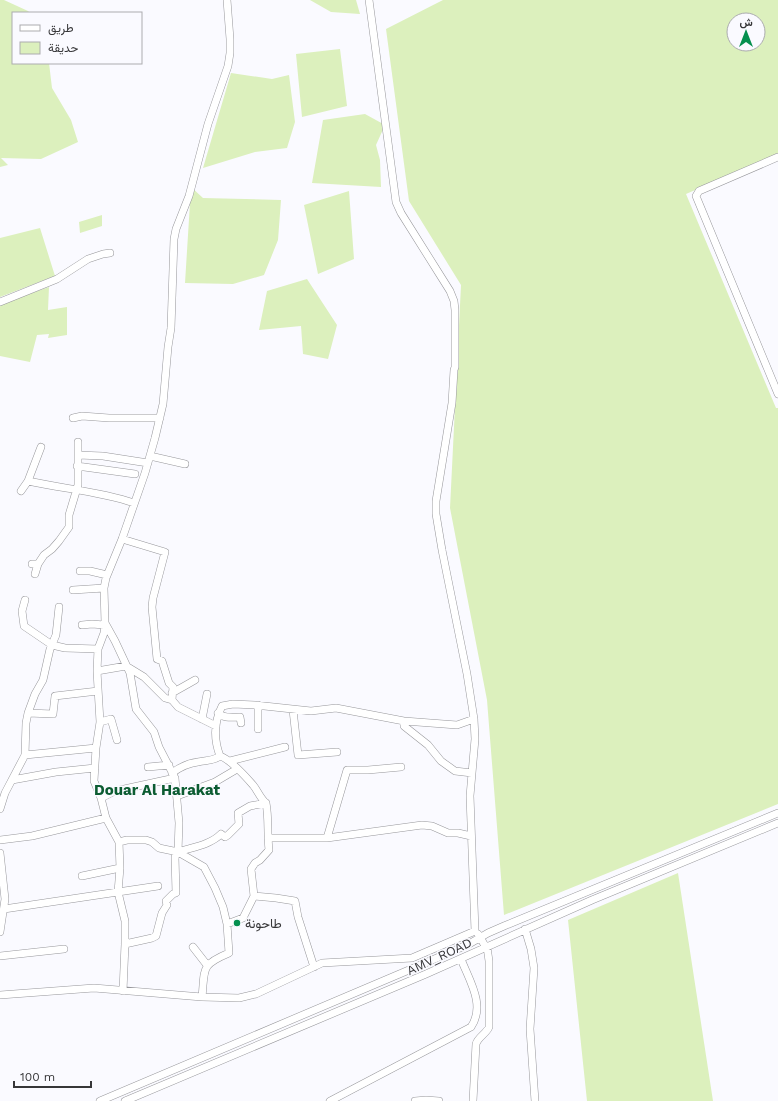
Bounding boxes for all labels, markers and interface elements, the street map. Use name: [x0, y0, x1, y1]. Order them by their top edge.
legend: [12, 12, 142, 64]
north arrow: [726, 12, 766, 52]
text: ش: [739, 16, 753, 29]
text: طريق: [48, 21, 74, 36]
text: حديقة: [48, 41, 78, 55]
district label: Douar Al Harakat: [94, 781, 220, 799]
place label: طاحونة: [245, 916, 282, 932]
marker: طاحونة: [232, 918, 242, 928]
street label: AMV_ROAD: [404, 935, 474, 978]
scale bar: [14, 1063, 91, 1089]
text: 100 m: [20, 1070, 55, 1084]

